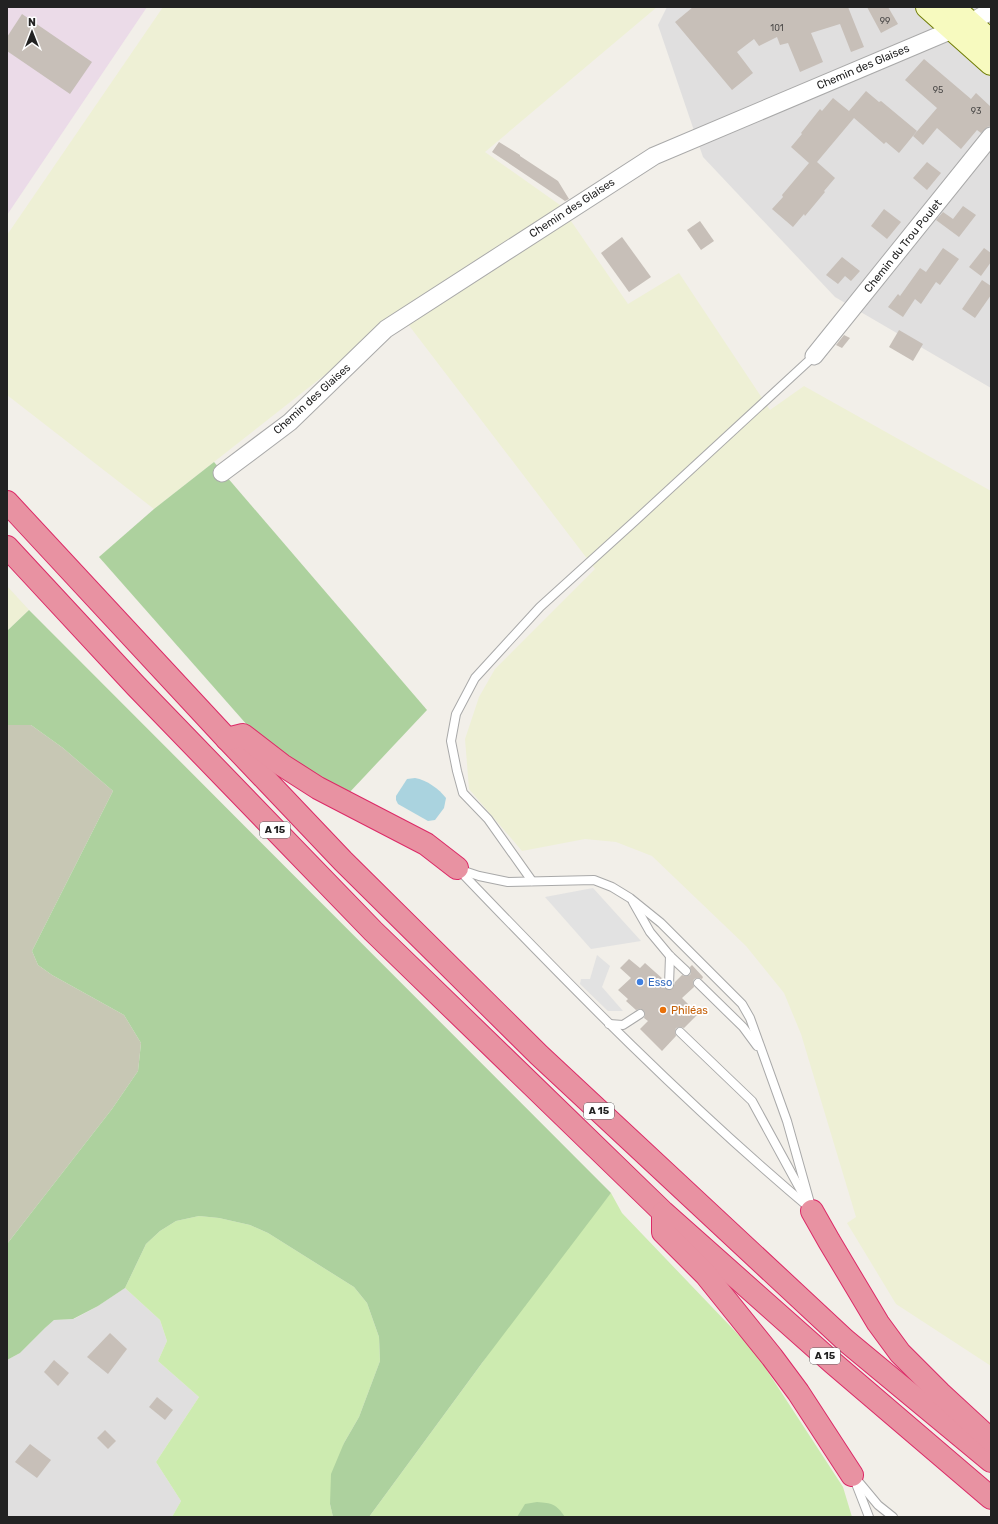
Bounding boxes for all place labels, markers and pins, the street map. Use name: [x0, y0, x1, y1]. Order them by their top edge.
place label: Esso: [648, 976, 672, 989]
marker: Esso: [635, 977, 645, 987]
place label: Philéas: [671, 1004, 708, 1017]
marker: Philéas: [658, 1005, 668, 1015]

